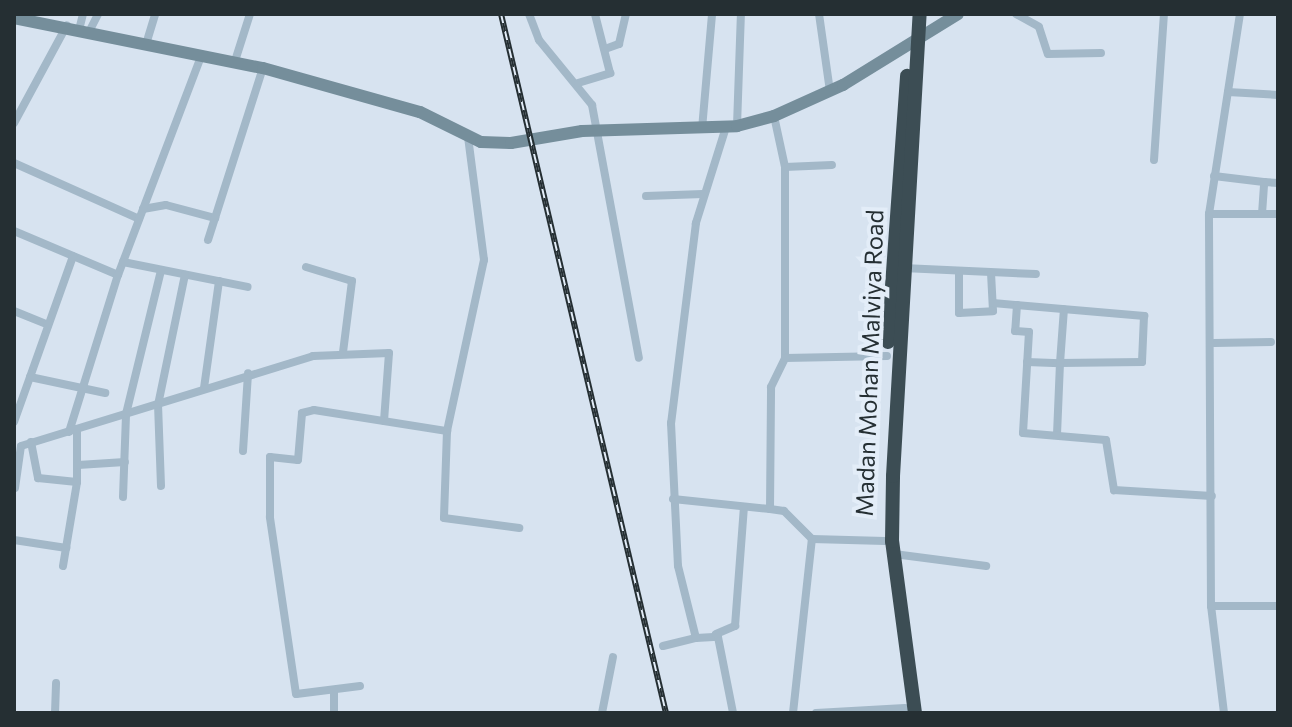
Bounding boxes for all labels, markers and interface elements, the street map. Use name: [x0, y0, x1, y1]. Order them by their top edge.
street label: Madan Mohan Malviya Road: [849, 209, 889, 517]

